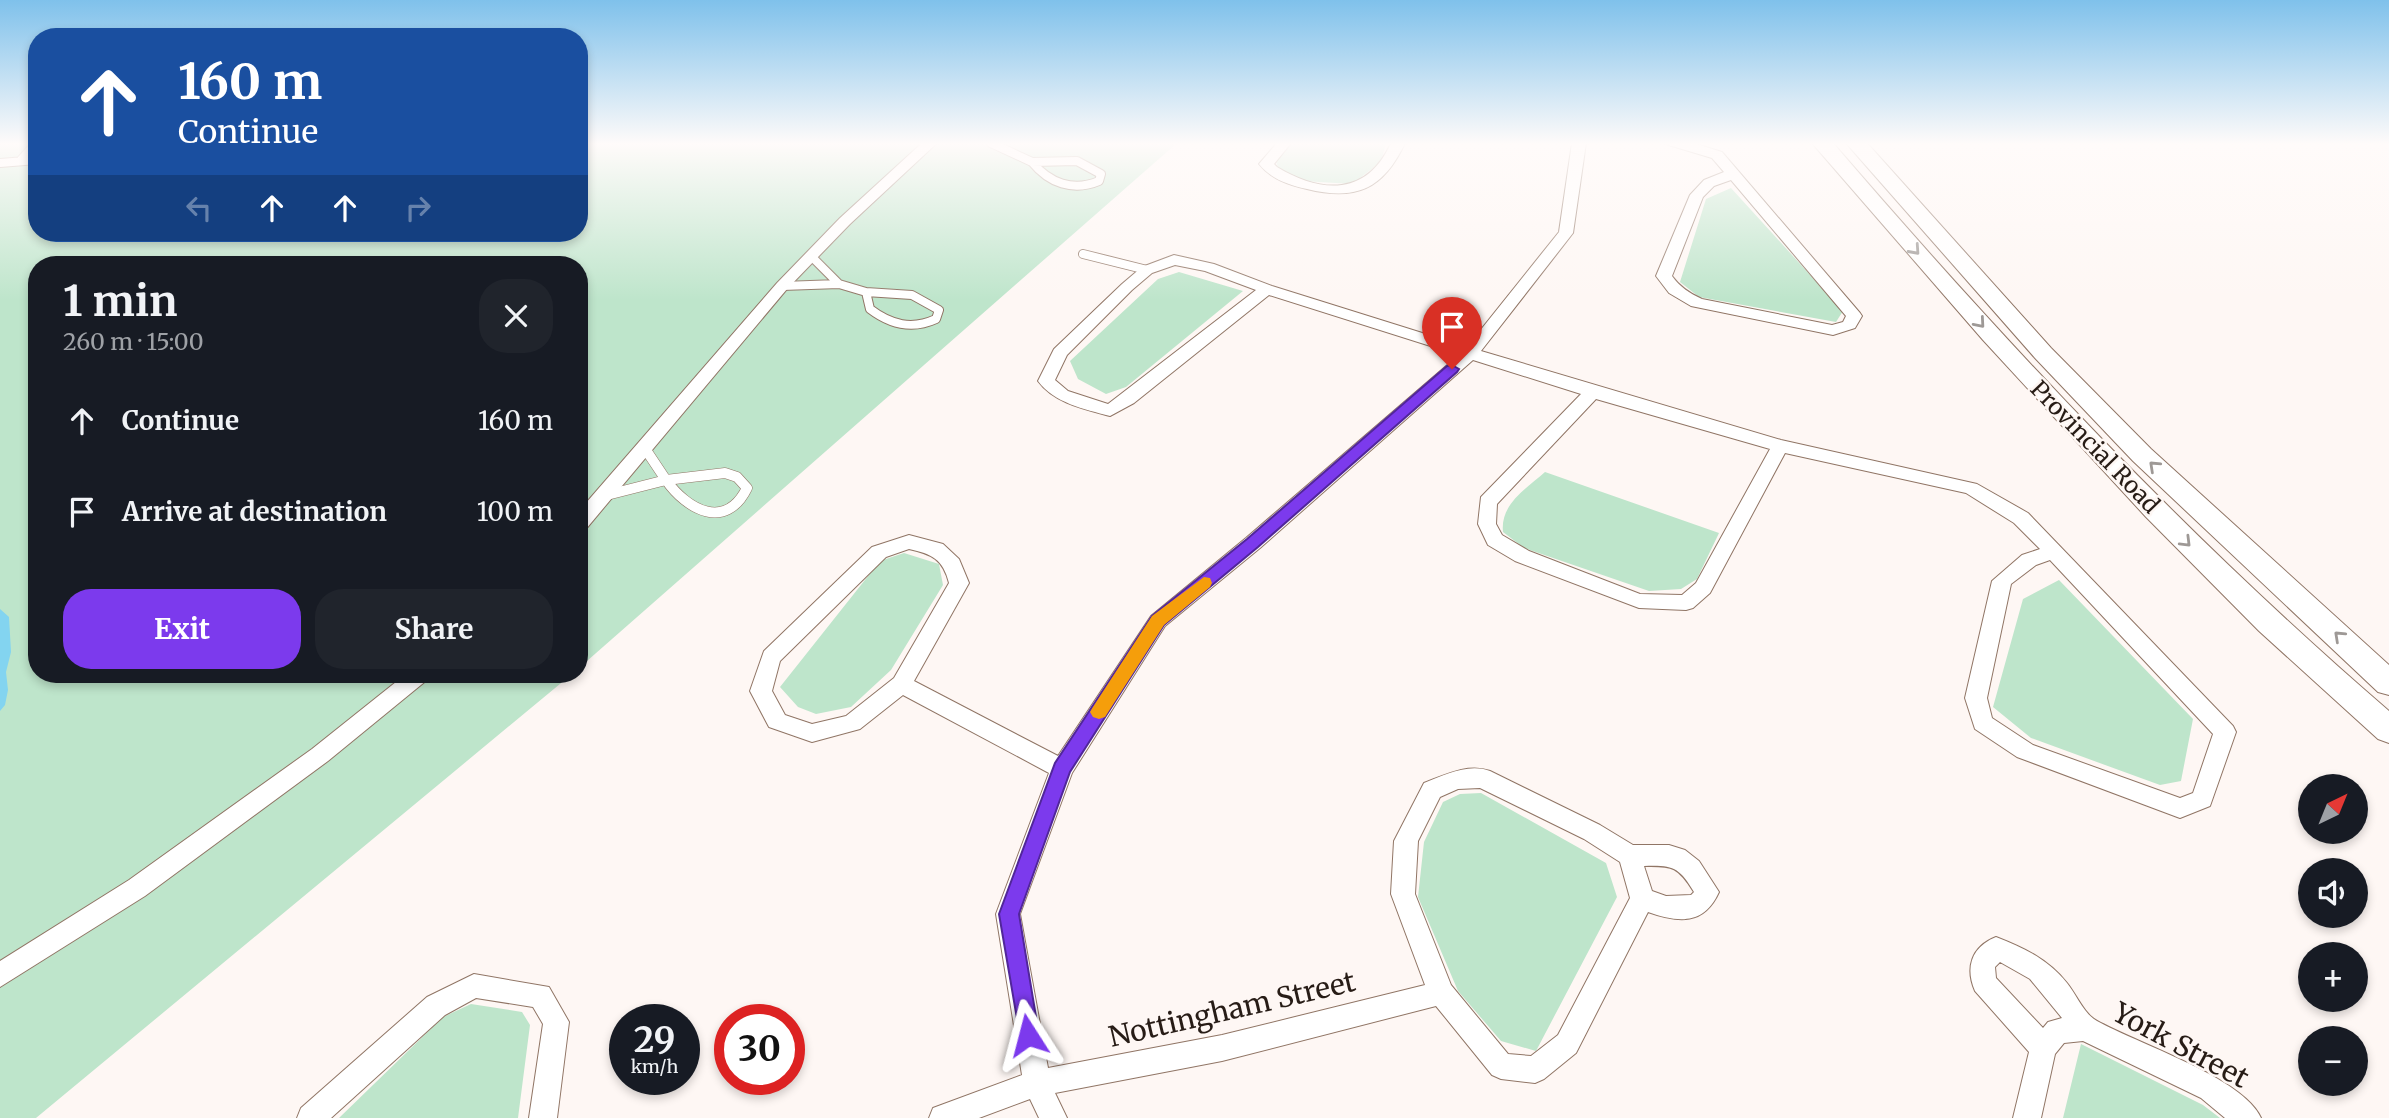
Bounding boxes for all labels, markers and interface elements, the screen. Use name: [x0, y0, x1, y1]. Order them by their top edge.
text: 160 m: [178, 51, 322, 112]
icon: ahead: [63, 56, 154, 147]
text: Continue: [178, 112, 318, 152]
icon: left: [180, 189, 218, 227]
icon: ahead: [253, 189, 291, 227]
icon: ahead: [326, 189, 364, 227]
icon: right: [399, 189, 437, 227]
one-way arrow: [1907, 242, 1920, 255]
text: 1 min: [63, 275, 177, 327]
button: close: [479, 279, 553, 353]
pin: [1422, 297, 1482, 369]
icon: arrive: [1433, 308, 1471, 346]
one-way arrow: [1972, 315, 1984, 328]
text: 260 m · 15:00: [63, 327, 204, 356]
street label: Provincial Road: [2025, 374, 2166, 519]
icon: ahead: [63, 402, 101, 440]
text: Continue: [122, 404, 239, 437]
text: 160 m: [478, 404, 553, 437]
one-way arrow: [2149, 461, 2162, 474]
icon: arrive: [63, 493, 101, 531]
text: Arrive at destination: [122, 495, 387, 528]
text: 100 m: [477, 495, 553, 528]
one-way arrow: [2178, 534, 2191, 547]
button: Exit: [63, 589, 301, 669]
button: Share: [315, 589, 553, 669]
one-way arrow: [2334, 632, 2347, 645]
north arrow: [2298, 774, 2368, 844]
map controls: [2298, 774, 2368, 1096]
button: sound: [2298, 858, 2368, 928]
button: +: [2298, 942, 2368, 1012]
street label: Nottingham Street: [1105, 963, 1359, 1055]
street label: York Street: [2106, 994, 2255, 1096]
position arrow: [991, 998, 1065, 1072]
speed limit sign: 30: [714, 1004, 805, 1095]
text: 29: [634, 1018, 675, 1062]
button: −: [2298, 1026, 2368, 1096]
text: km/h: [631, 1055, 678, 1078]

